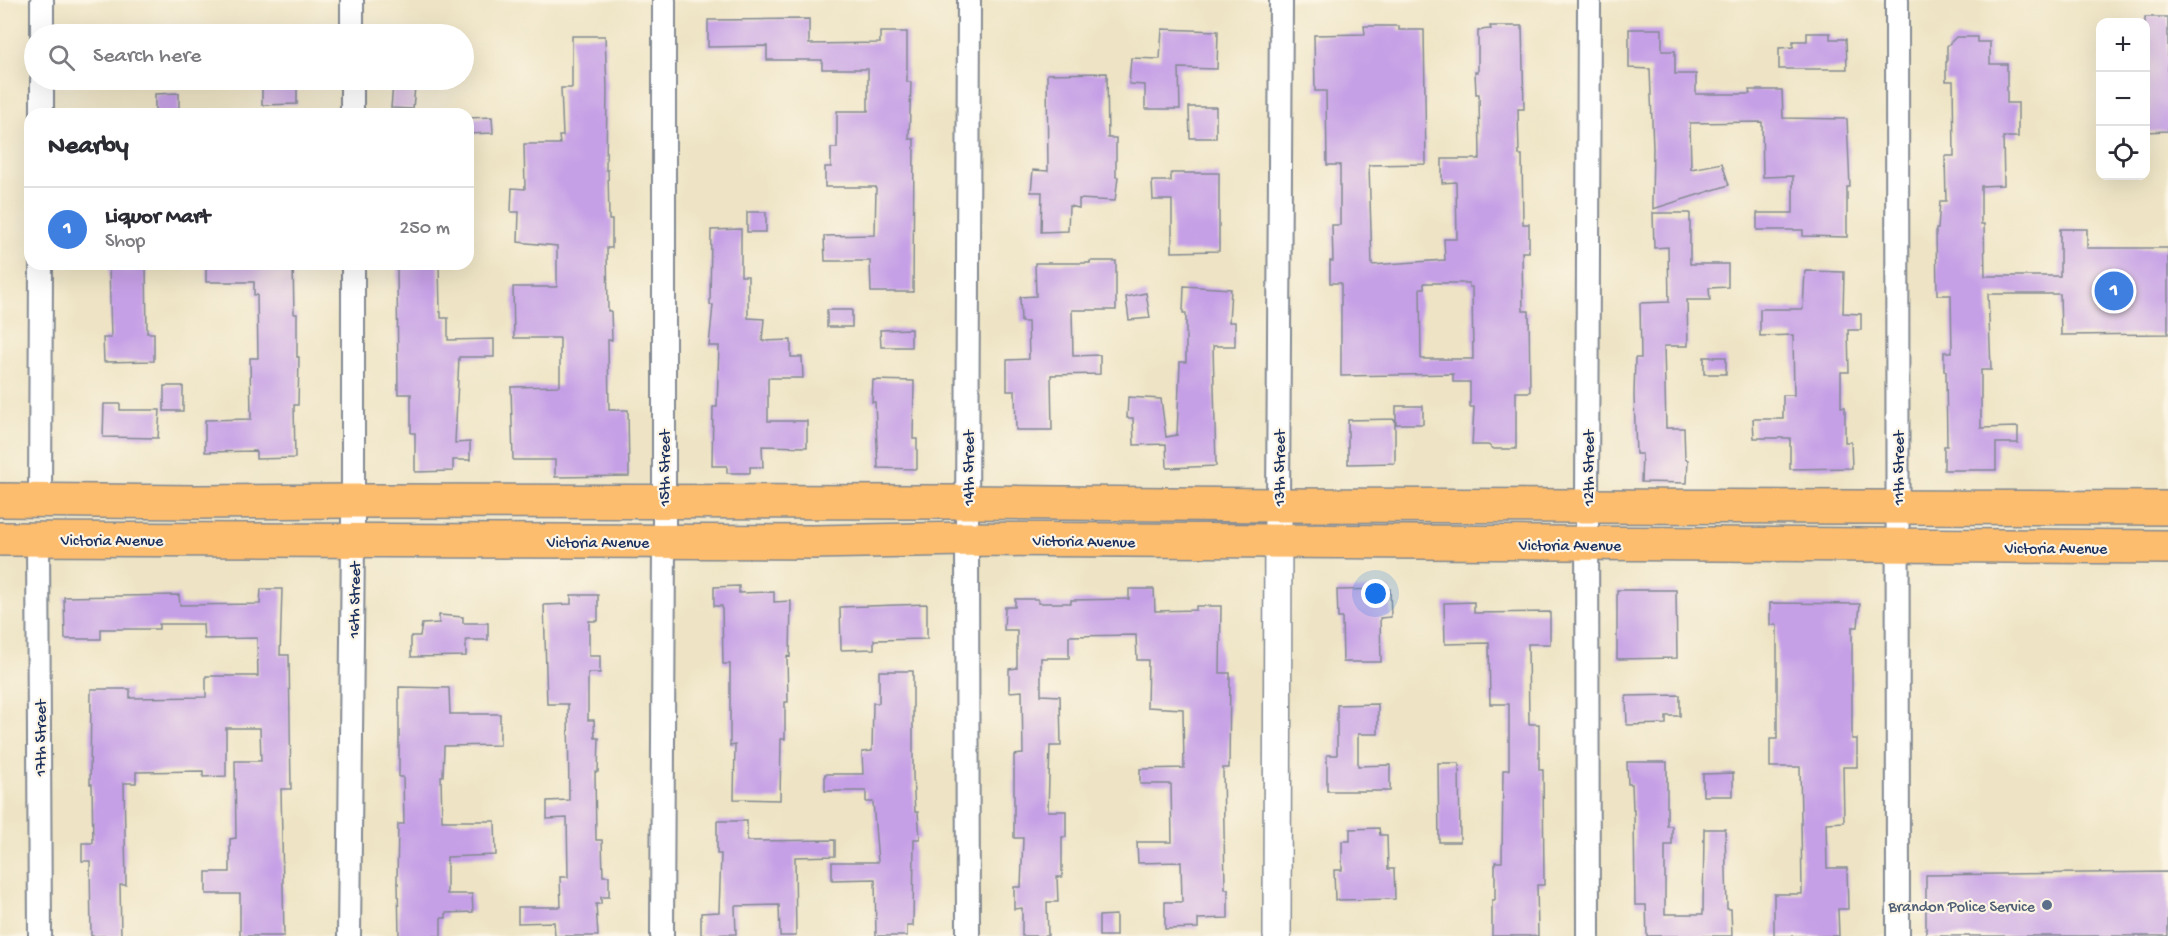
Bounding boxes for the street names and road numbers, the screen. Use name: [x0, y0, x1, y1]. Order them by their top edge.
street label: 15th Street: [657, 428, 676, 507]
street label: 13th Street: [1272, 428, 1291, 507]
street label: 14th Street: [961, 429, 980, 507]
street label: 12th Street: [1581, 429, 1600, 507]
street label: 11th Street: [1891, 429, 1910, 506]
street label: Victoria Avenue: [60, 533, 164, 552]
street label: Victoria Avenue: [1031, 533, 1136, 554]
street label: Victoria Avenue: [546, 535, 650, 554]
street label: Victoria Avenue: [1518, 538, 1622, 557]
street label: Victoria Avenue: [2004, 541, 2108, 560]
street label: 16th Street: [346, 560, 367, 639]
street label: 17th Street: [33, 698, 52, 777]

